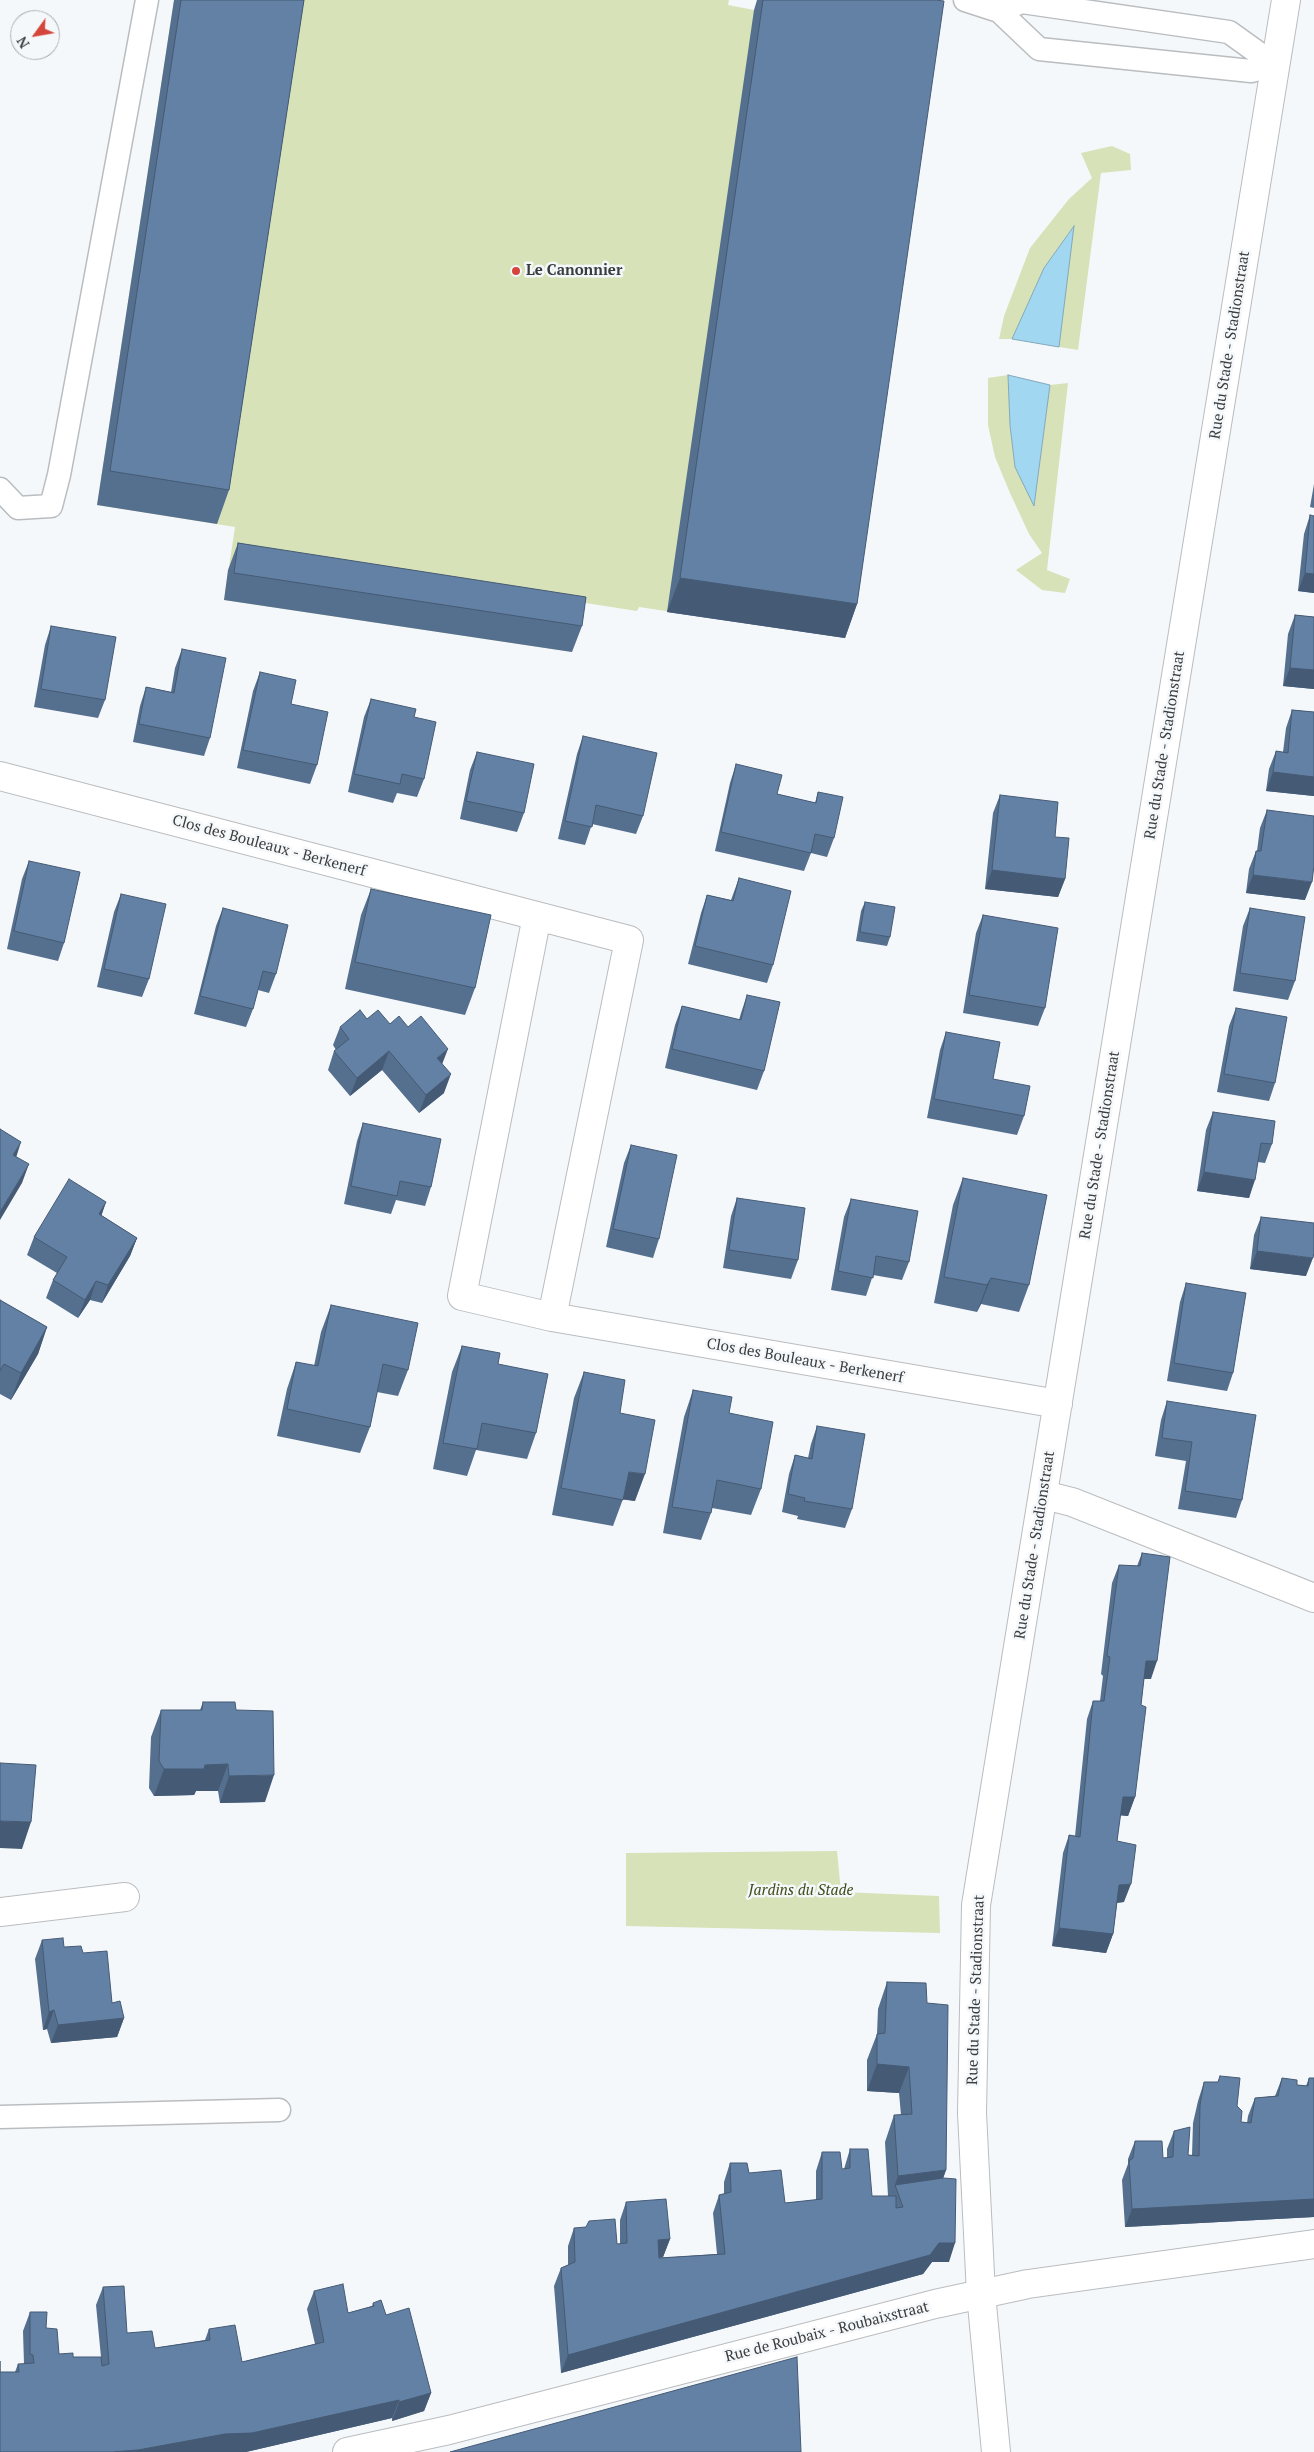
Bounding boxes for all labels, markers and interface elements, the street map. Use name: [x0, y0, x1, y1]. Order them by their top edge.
north arrow: [10, 10, 60, 60]
text: N: [12, 33, 34, 52]
street label: Rue du Stade - Stadionstraat: [1206, 250, 1254, 440]
place label: Le Canonnier: [526, 262, 622, 280]
marker: Le Canonnier: [510, 265, 522, 277]
street label: Rue du Stade - Stadionstraat: [1141, 650, 1189, 840]
street label: Clos des Bouleaux - Berkenerf: [170, 811, 368, 881]
street label: Rue du Stade - Stadionstraat: [1076, 1050, 1124, 1240]
street label: Clos des Bouleaux - Berkenerf: [705, 1335, 905, 1387]
street label: Rue du Stade - Stadionstraat: [1011, 1450, 1059, 1640]
park label: Jardins du Stade: [749, 1882, 853, 1900]
street label: Rue du Stade - Stadionstraat: [964, 1895, 988, 2085]
street label: Rue de Roubaix - Roubaixstraat: [723, 2298, 931, 2366]

